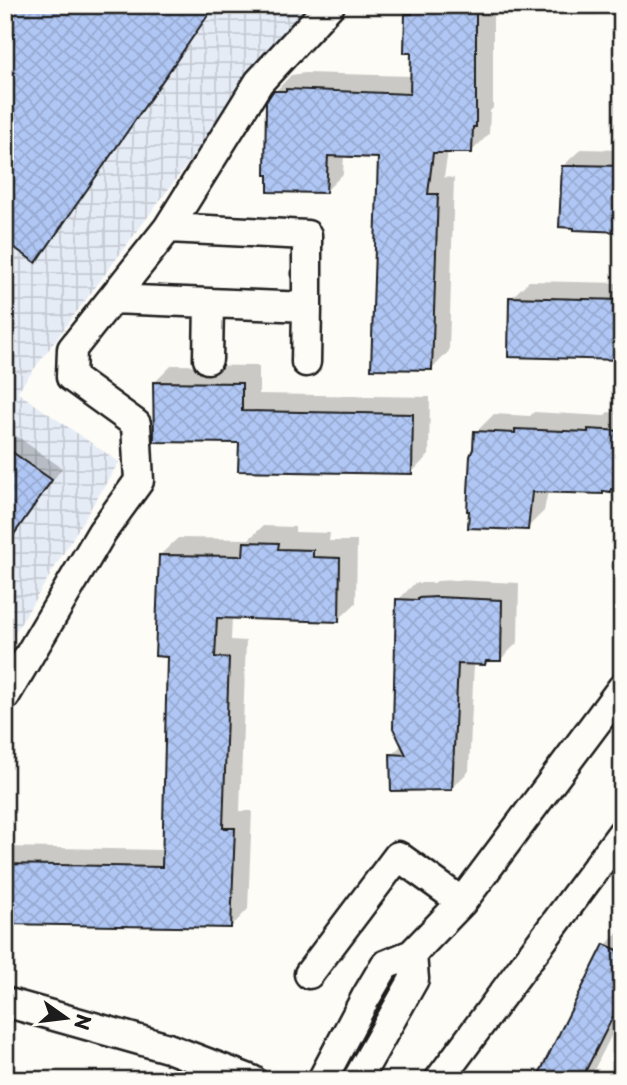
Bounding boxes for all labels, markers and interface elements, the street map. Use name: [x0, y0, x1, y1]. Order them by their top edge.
north arrow: [32, 984, 102, 1054]
text: N: [68, 1012, 99, 1033]

